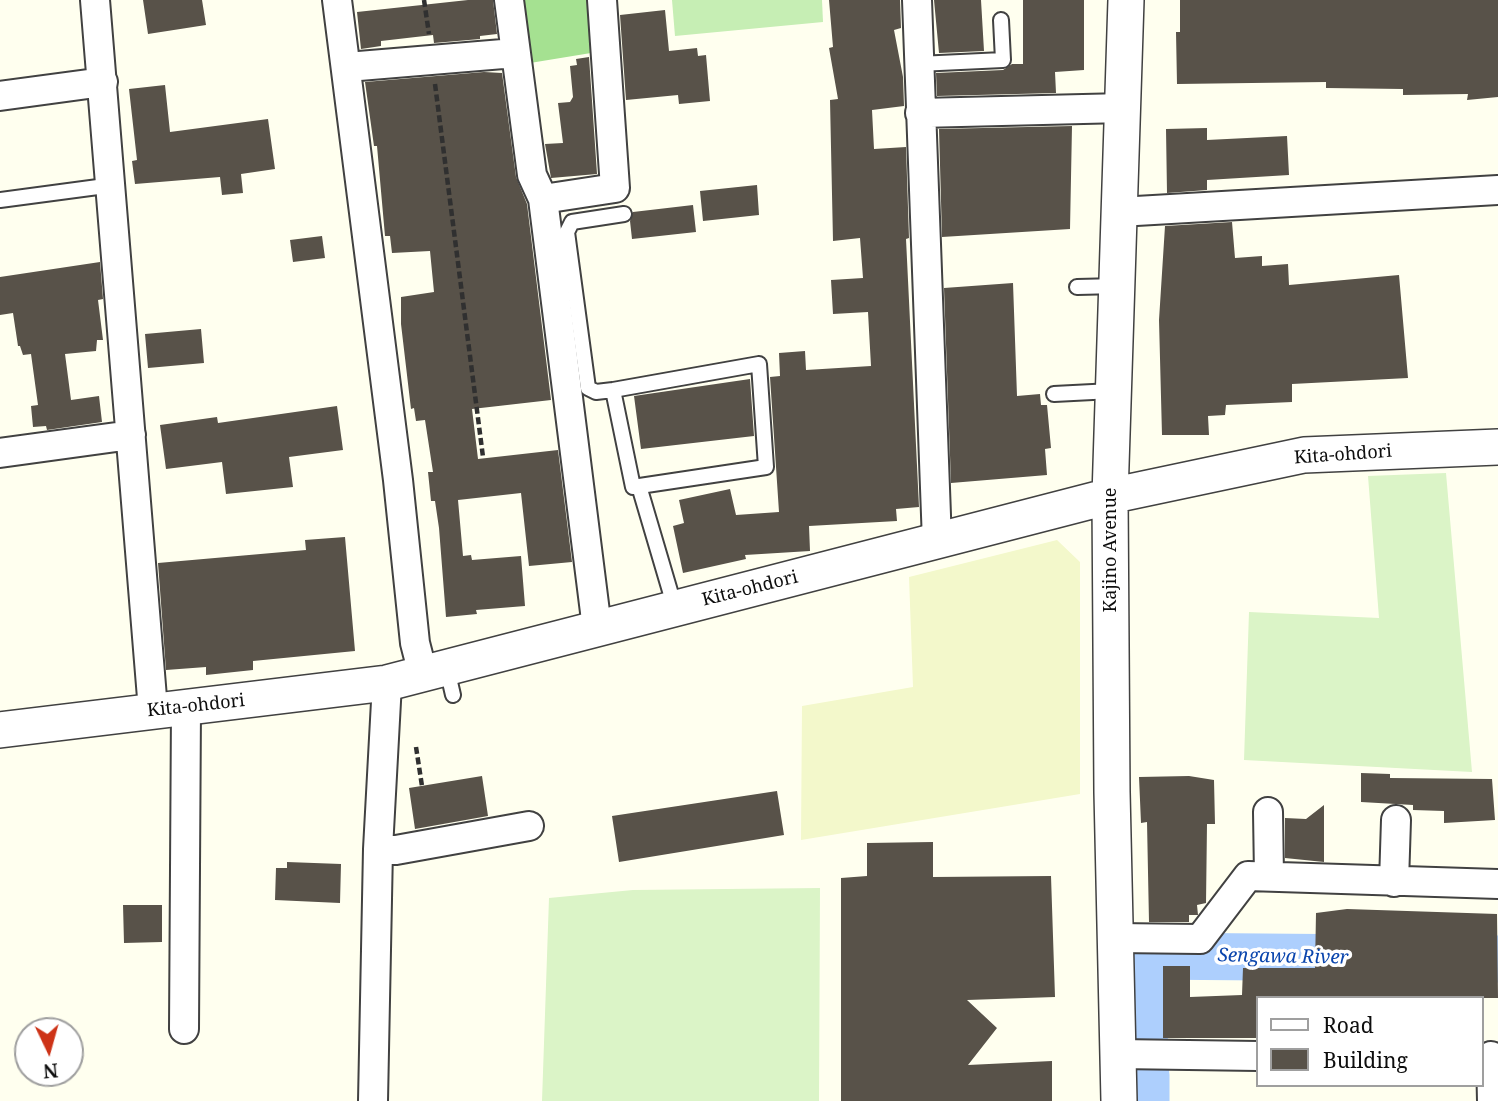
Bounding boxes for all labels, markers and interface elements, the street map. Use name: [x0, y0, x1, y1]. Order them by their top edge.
street label: Kita-ohdori: [1293, 441, 1393, 469]
street label: Kajino Avenue: [1100, 488, 1122, 612]
street label: Kita-ohdori: [700, 567, 800, 611]
street label: Kita-ohdori: [146, 690, 246, 722]
water label: Sengawa River: [1217, 944, 1349, 970]
legend: [1256, 996, 1484, 1087]
text: Road: [1323, 1011, 1374, 1039]
north arrow: [14, 1017, 84, 1087]
text: Building: [1323, 1046, 1408, 1074]
text: N: [42, 1057, 59, 1085]

